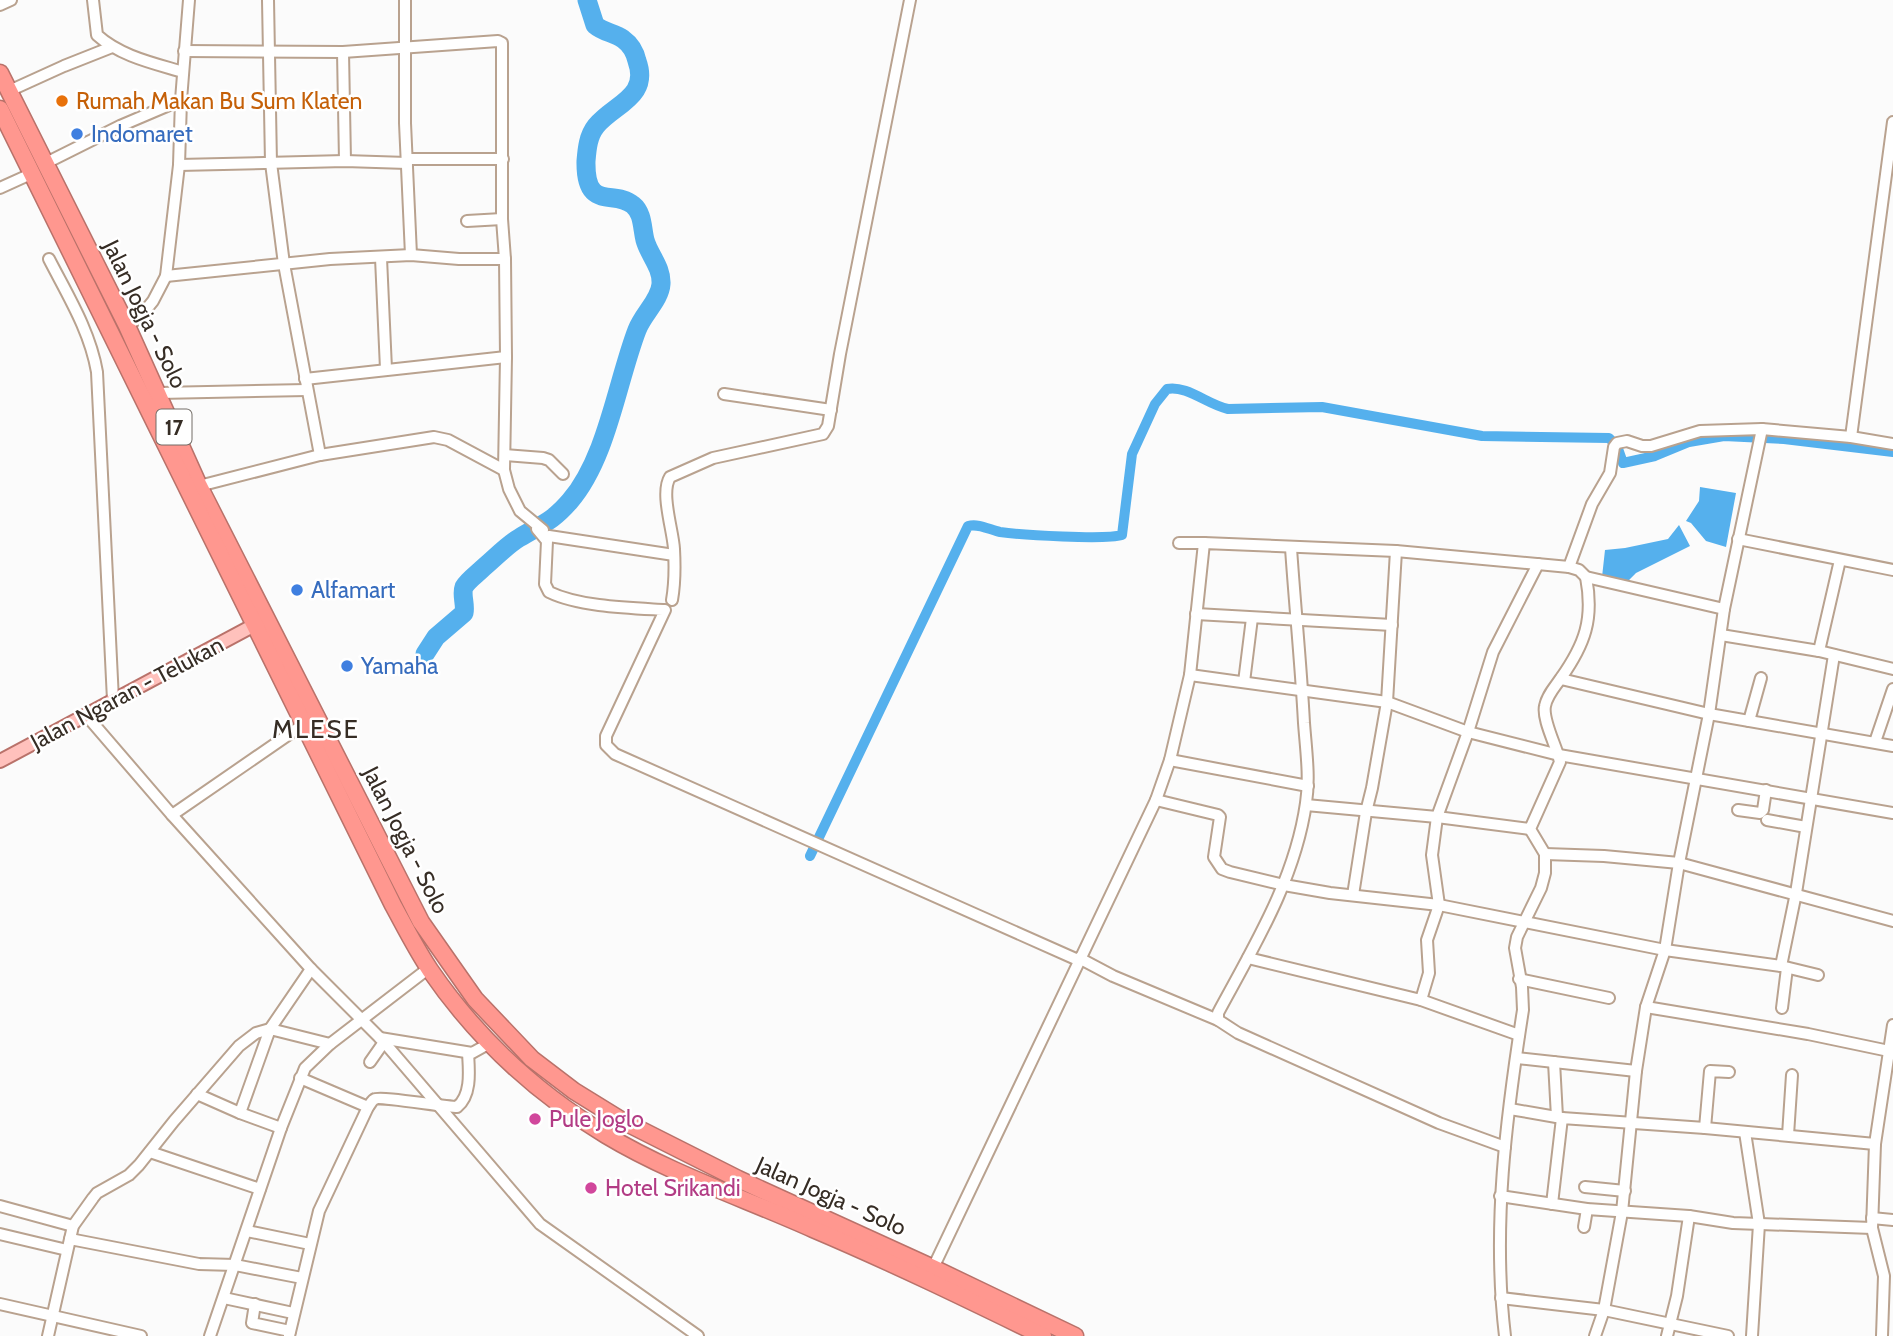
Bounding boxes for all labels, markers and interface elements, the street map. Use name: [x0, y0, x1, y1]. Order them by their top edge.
place label: Rumah Makan Bu Sum Klaten: [76, 87, 362, 115]
marker: Rumah Makan Bu Sum Klaten: [54, 93, 70, 109]
place label: Indomaret: [91, 120, 193, 148]
marker: Indomaret: [69, 126, 85, 142]
street label: Jalan Jogja - Solo: [97, 234, 193, 393]
road number: 17: [156, 410, 192, 444]
place label: Alfamart: [311, 576, 395, 604]
marker: Alfamart: [289, 582, 305, 598]
street label: Jalan Ngaran - Telukan: [25, 630, 228, 756]
place label: Yamaha: [360, 652, 438, 680]
marker: Yamaha: [339, 658, 355, 674]
district label: MLESE: [272, 713, 360, 745]
street label: Jalan Jogja - Solo: [356, 761, 455, 918]
place label: Pule Joglo: [549, 1105, 644, 1133]
marker: Pule Joglo: [527, 1111, 543, 1127]
street label: Jalan Jogja - Solo: [751, 1150, 910, 1242]
place label: Hotel Srikandi: [605, 1174, 741, 1202]
marker: Hotel Srikandi: [583, 1180, 599, 1196]

